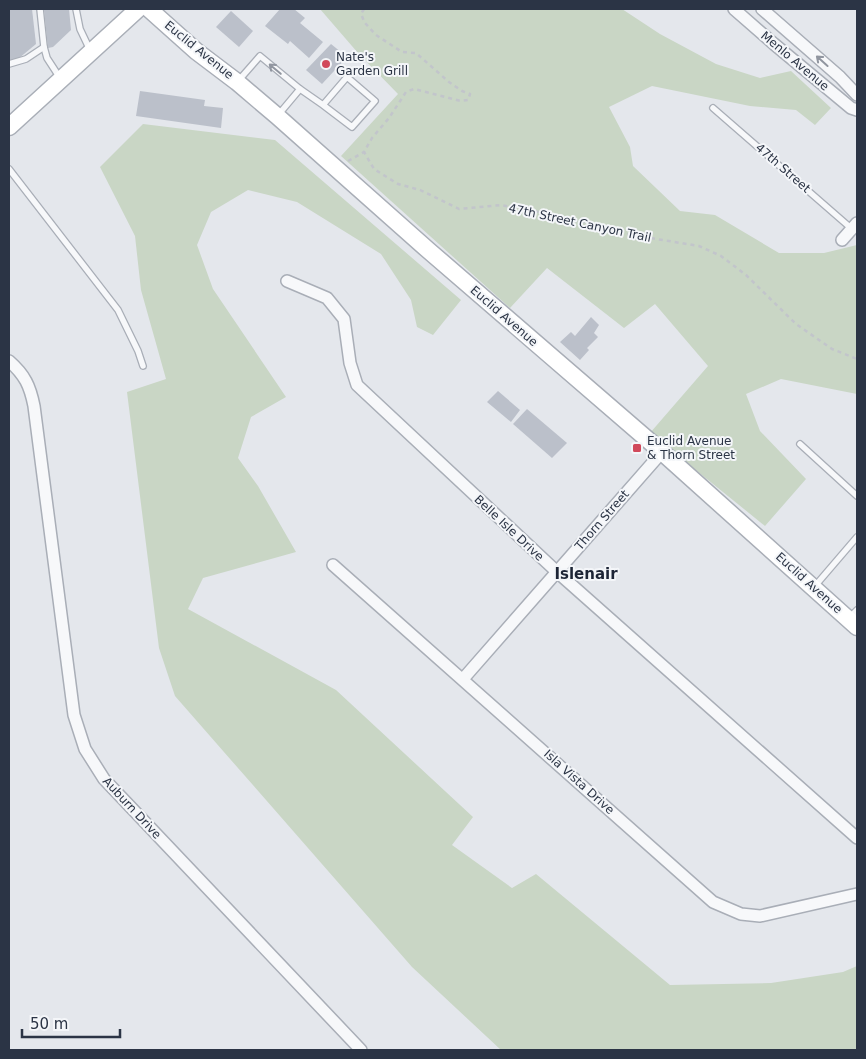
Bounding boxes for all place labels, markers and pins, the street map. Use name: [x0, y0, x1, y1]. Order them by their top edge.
place label: Nate's Garden Grill: [336, 50, 408, 78]
marker: Nate's Garden Grill: [320, 58, 332, 70]
place label: Euclid Avenue & Thorn Street: [647, 434, 735, 462]
marker: Euclid Avenue & Thorn Street: [631, 442, 643, 454]

